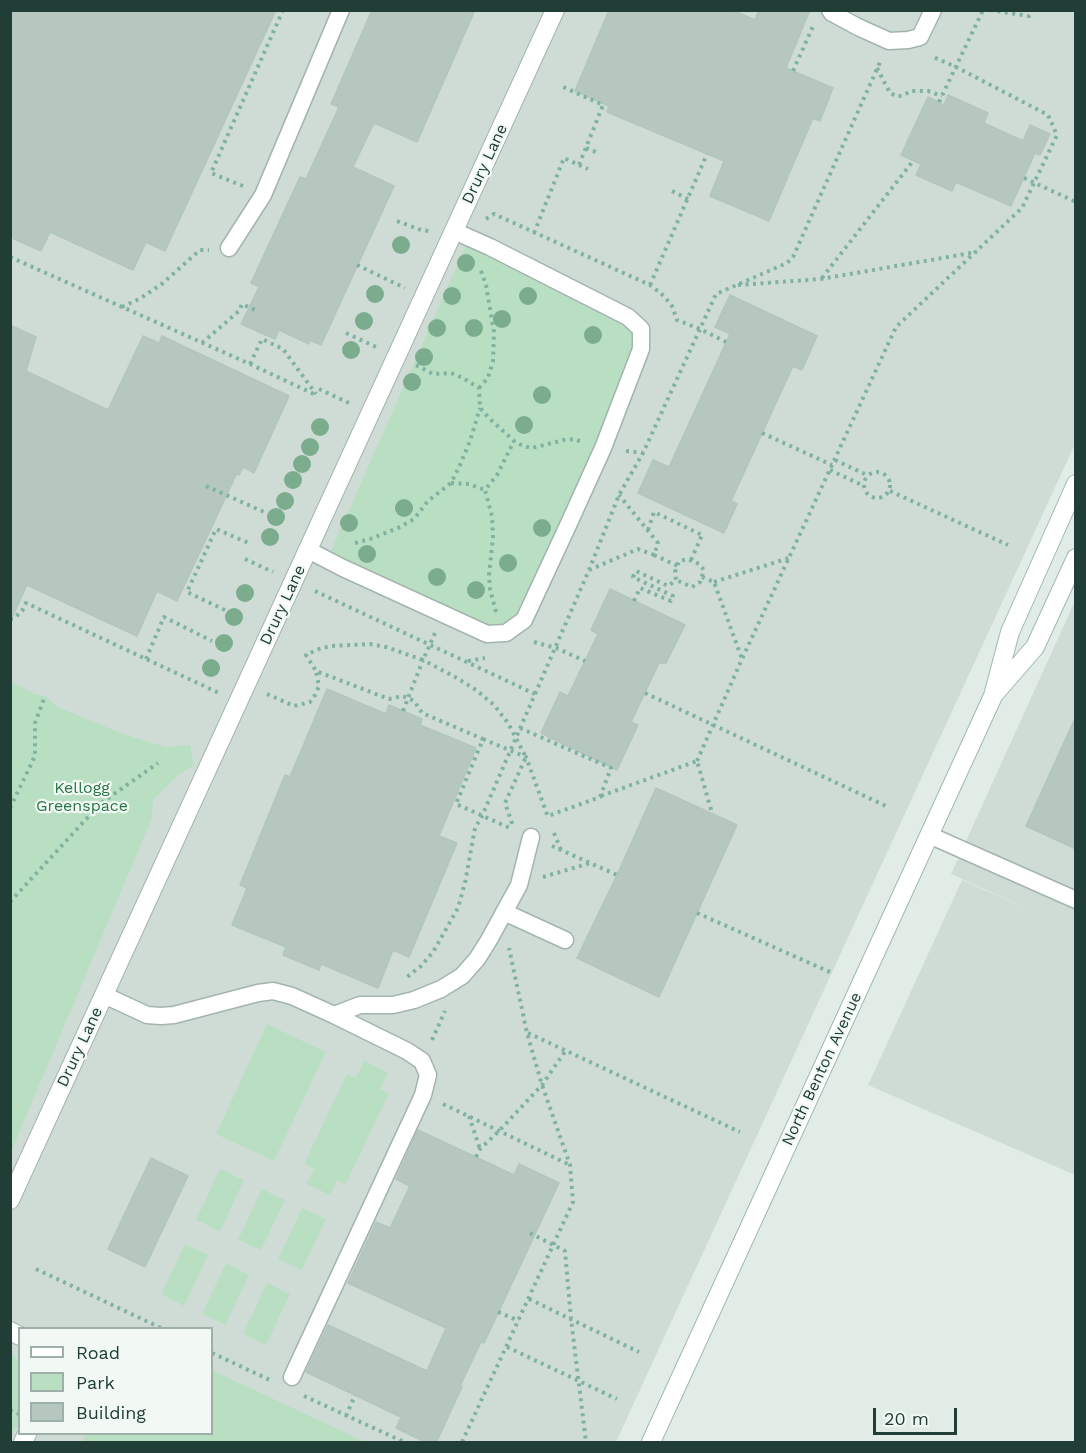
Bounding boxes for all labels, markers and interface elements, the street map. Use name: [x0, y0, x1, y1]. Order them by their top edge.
street label: Drury Lane: [458, 121, 512, 207]
street label: Drury Lane: [256, 562, 310, 648]
park label: Kellogg Greenspace: [36, 778, 128, 816]
street label: North Benton Avenue: [778, 989, 866, 1149]
street label: Drury Lane: [53, 1004, 107, 1090]
legend: [18, 1327, 213, 1435]
text: Road: [76, 1342, 120, 1363]
text: Park: [76, 1372, 115, 1393]
scale bar: [876, 1396, 960, 1434]
text: Building: [76, 1402, 146, 1423]
text: 20 m: [884, 1408, 929, 1429]

